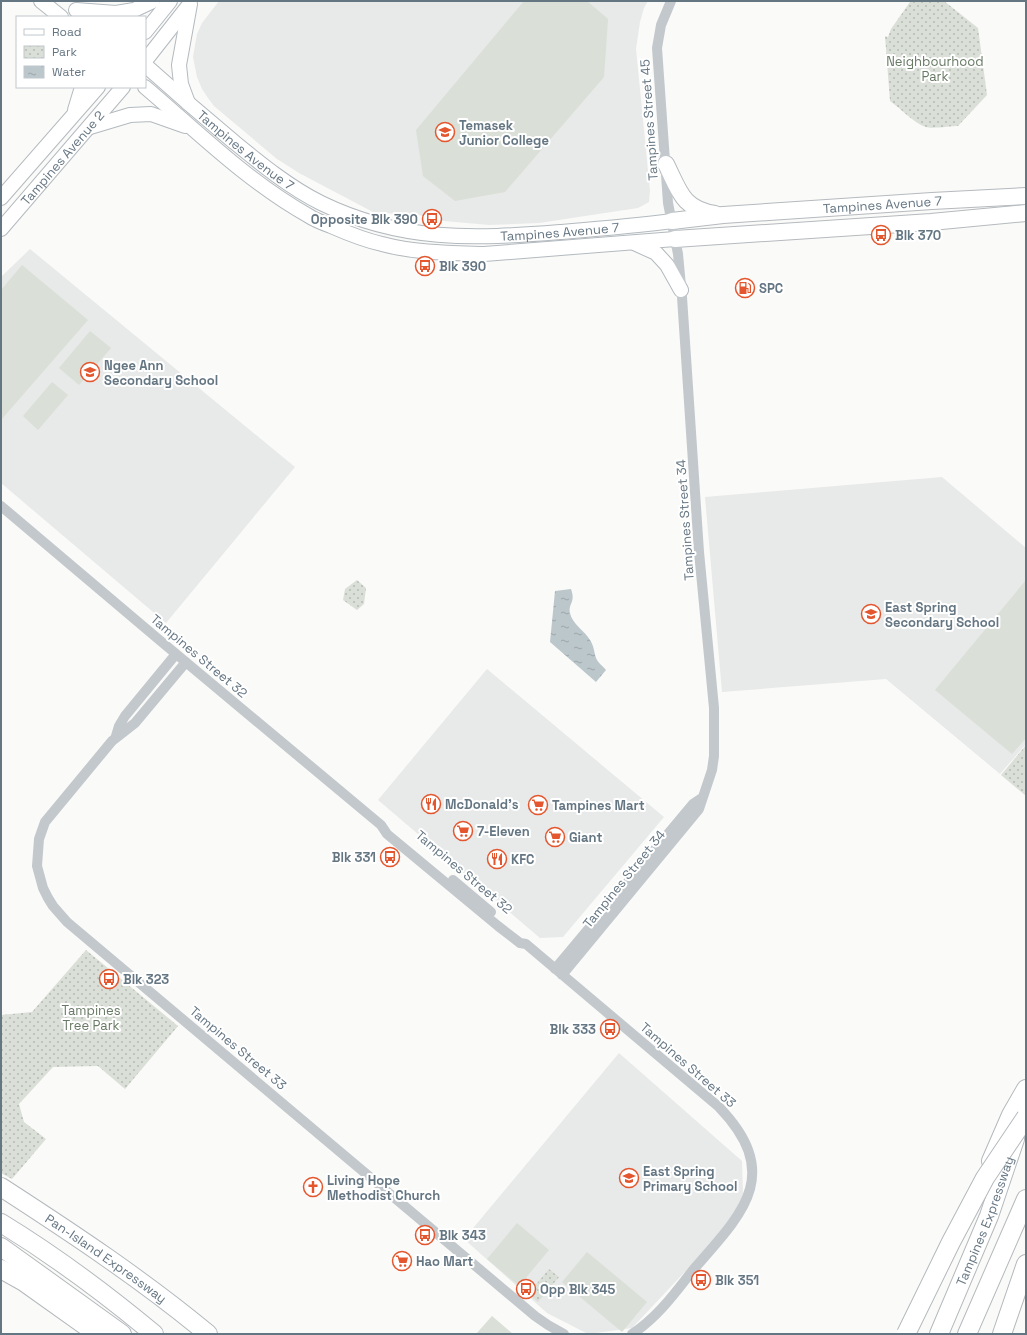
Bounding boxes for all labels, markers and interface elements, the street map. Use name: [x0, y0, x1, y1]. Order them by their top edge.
legend: [16, 16, 146, 88]
text: Road: [52, 24, 81, 40]
text: Park: [52, 44, 77, 60]
park label: Neighbourhood Park: [886, 53, 984, 85]
street label: Tampines Street 45: [636, 59, 662, 181]
text: Water: [52, 64, 86, 80]
street label: Tampines Avenue 7: [194, 106, 298, 194]
street label: Tampines Avenue 2: [17, 107, 108, 209]
place label: Temasek Junior College: [459, 117, 549, 149]
school or university icon: Temasek Junior College: [434, 121, 456, 143]
street label: Tampines Avenue 7: [822, 192, 942, 217]
bus stop icon: Opposite Blk 390: [421, 208, 443, 230]
place label: Opposite Blk 390: [311, 211, 418, 228]
street label: Tampines Avenue 7: [500, 218, 620, 244]
bus stop icon: Blk 370: [870, 224, 892, 246]
place label: Blk 370: [895, 227, 941, 244]
bus stop icon: Blk 390: [414, 255, 436, 277]
place label: Blk 390: [439, 258, 486, 275]
fuel station icon: SPC: [734, 277, 756, 299]
place label: SPC: [759, 280, 783, 297]
place label: Ngee Ann Secondary School: [104, 357, 218, 389]
school or university icon: Ngee Ann Secondary School: [79, 361, 101, 383]
street label: Tampines Street 34: [672, 459, 698, 581]
place label: East Spring Secondary School: [885, 599, 999, 631]
school or university icon: East Spring Secondary School: [860, 603, 882, 625]
street label: Tampines Street 32: [147, 610, 251, 702]
restaurant icon: McDonald's: [420, 793, 442, 815]
supermarket icon: Tampines Mart: [527, 794, 549, 816]
place label: McDonald's: [445, 796, 519, 813]
place label: Tampines Mart: [552, 797, 645, 814]
supermarket icon: 7-Eleven: [452, 820, 474, 842]
place label: 7-Eleven: [477, 823, 530, 840]
street label: Tampines Street 32: [412, 826, 516, 918]
supermarket icon: Giant: [544, 826, 566, 848]
street label: Tampines Street 34: [579, 826, 669, 932]
place label: Giant: [569, 829, 602, 846]
bus stop icon: Blk 331: [379, 846, 401, 868]
restaurant icon: KFC: [486, 848, 508, 870]
place label: Blk 331: [332, 849, 376, 866]
place label: KFC: [511, 851, 534, 868]
bus stop icon: Blk 323: [98, 968, 120, 990]
place label: Blk 323: [123, 971, 169, 988]
park label: Tampines Tree Park: [61, 1002, 121, 1034]
street label: Tampines Street 33: [186, 1002, 290, 1094]
bus stop icon: Blk 333: [599, 1018, 621, 1040]
street label: Tampines Street 33: [637, 1019, 739, 1111]
place label: Blk 333: [550, 1021, 596, 1038]
street label: Tampines Expressway: [952, 1154, 1017, 1288]
place label: East Spring Primary School: [643, 1163, 737, 1195]
school or university icon: East Spring Primary School: [618, 1167, 640, 1189]
place label: Living Hope Methodist Church: [327, 1172, 440, 1204]
church icon: Living Hope Methodist Church: [302, 1176, 324, 1198]
street label: Pan-Island Expressway: [42, 1210, 170, 1307]
bus stop icon: Blk 343: [414, 1224, 436, 1246]
place label: Blk 343: [439, 1227, 486, 1244]
supermarket icon: Hao Mart: [391, 1250, 413, 1272]
place label: Hao Mart: [416, 1253, 473, 1270]
bus stop icon: Blk 351: [690, 1269, 712, 1291]
place label: Blk 351: [715, 1272, 759, 1289]
bus stop icon: Opp Blk 345: [515, 1278, 537, 1300]
place label: Opp Blk 345: [540, 1281, 616, 1298]

